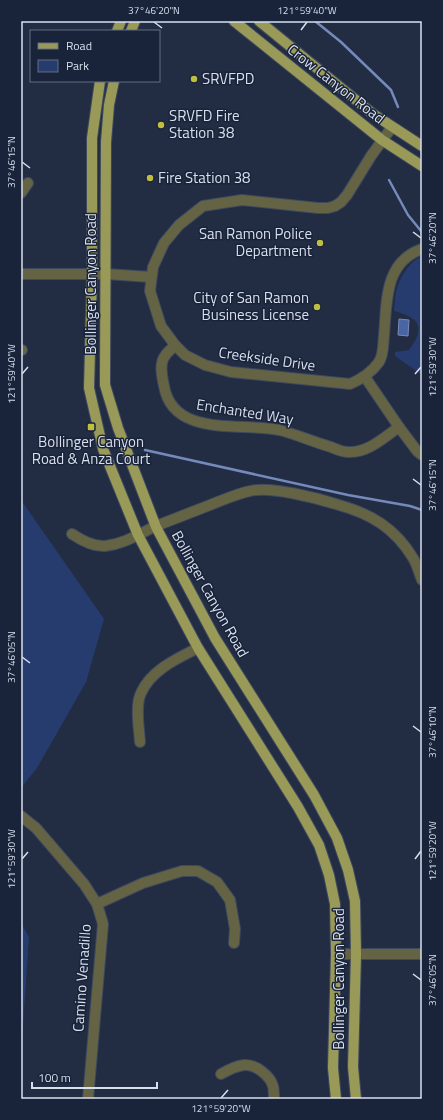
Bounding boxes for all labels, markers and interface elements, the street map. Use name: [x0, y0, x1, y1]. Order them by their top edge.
text: 37°46'20"N: [128, 3, 180, 18]
text: 121°59'40"W: [277, 3, 337, 18]
legend: [30, 30, 160, 82]
text: Road: [66, 36, 92, 55]
street label: Crow Canyon Road: [283, 38, 390, 129]
text: Park: [66, 56, 89, 75]
place label: SRVFPD: [202, 67, 254, 90]
marker: SRVFPD: [189, 74, 199, 84]
place label: SRVFD Fire Station 38: [169, 104, 240, 144]
marker: SRVFD Fire Station 38: [156, 120, 166, 130]
text: 37°46'15"N: [4, 136, 19, 188]
place label: Fire Station 38: [158, 166, 251, 189]
marker: Fire Station 38: [145, 173, 155, 183]
text: 37°46'20"N: [425, 212, 440, 264]
street label: Bollinger Canyon Road: [79, 213, 102, 355]
place label: San Ramon Police Department: [199, 222, 313, 262]
marker: San Ramon Police Department: [315, 238, 325, 248]
place label: City of San Ramon Business License: [193, 286, 309, 326]
marker: City of San Ramon Business License: [312, 302, 322, 312]
text: 121°59'30"W: [425, 337, 440, 397]
street label: Creekside Drive: [217, 340, 317, 377]
text: 121°59'40"W: [4, 344, 19, 404]
street label: Enchanted Way: [195, 392, 295, 431]
marker: Bollinger Canyon Road & Anza Court: [86, 422, 96, 432]
place label: Bollinger Canyon Road & Anza Court: [32, 430, 151, 470]
text: 37°46'15"N: [425, 459, 440, 511]
street label: Bollinger Canyon Road: [166, 526, 255, 661]
text: 37°46'05"N: [4, 631, 19, 683]
text: 37°46'10"N: [425, 706, 440, 758]
text: 121°59'20"W: [425, 821, 440, 881]
text: 121°59'30"W: [4, 829, 19, 889]
street label: Bollinger Canyon Road: [327, 908, 350, 1050]
street label: Camino Venadillo: [66, 923, 97, 1033]
text: 37°46'05"N: [425, 954, 440, 1006]
scale bar: [32, 1064, 157, 1090]
text: 100 m: [38, 1068, 71, 1087]
text: 121°59'20"W: [191, 1101, 251, 1116]

